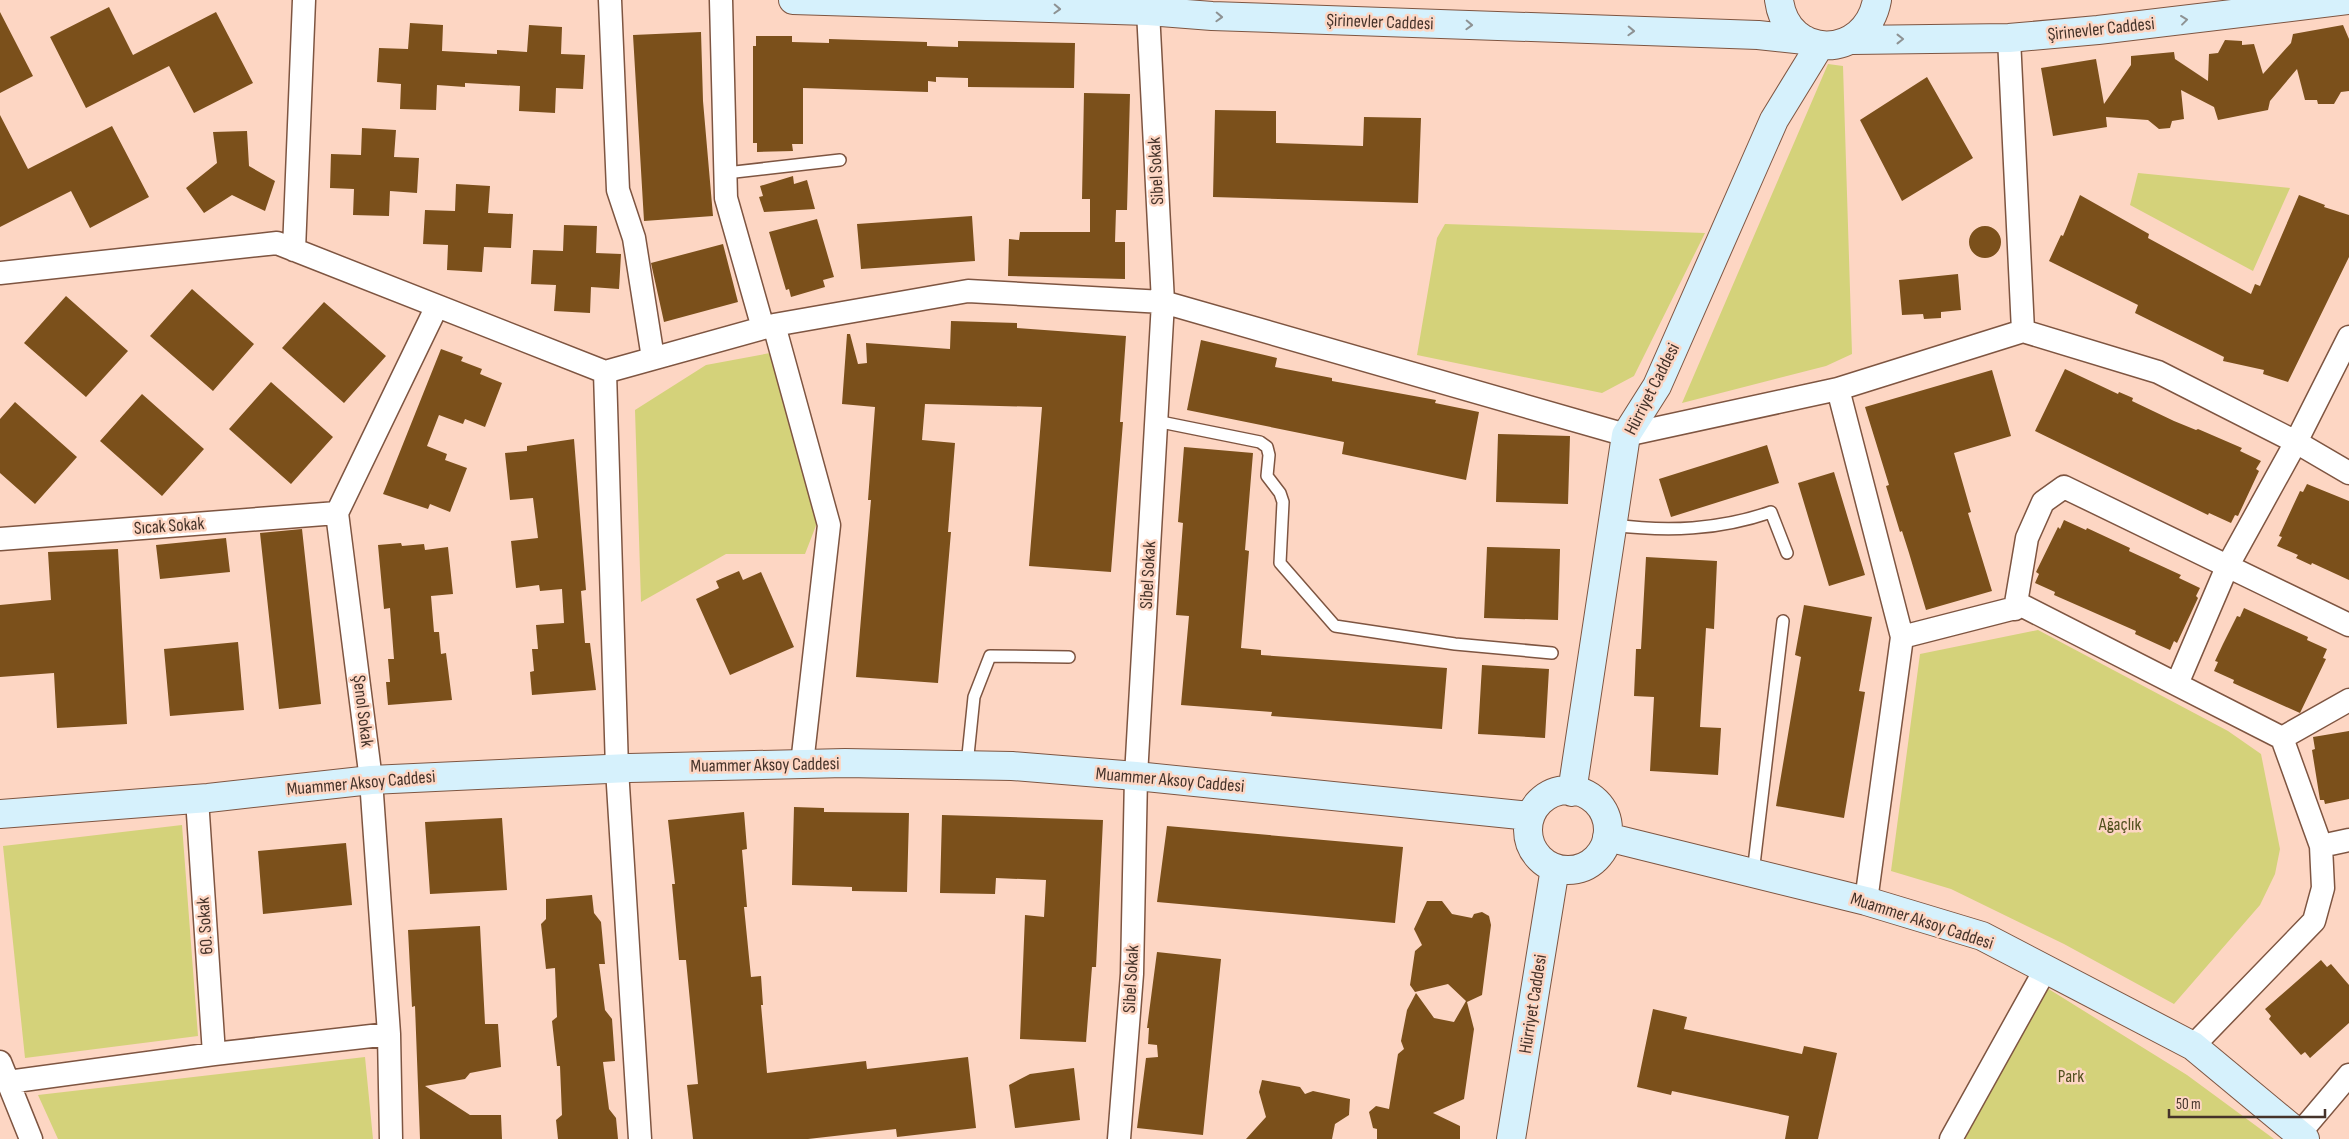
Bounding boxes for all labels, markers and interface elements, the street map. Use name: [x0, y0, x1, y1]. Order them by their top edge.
one-way arrow: [1054, 4, 1061, 14]
street label: Şirinevler Caddesi: [1326, 10, 1434, 34]
one-way arrow: [1215, 11, 1223, 22]
street label: Şirinevler Caddesi: [2047, 13, 2155, 45]
one-way arrow: [2181, 15, 2189, 26]
one-way arrow: [1465, 20, 1473, 31]
one-way arrow: [1628, 26, 1636, 36]
one-way arrow: [1897, 34, 1905, 44]
street label: Sibel Sokak: [1144, 136, 1168, 205]
street label: Hürriyet Caddesi: [1620, 340, 1684, 438]
street label: Sıcak Sokak: [133, 513, 205, 539]
street label: Sibel Sokak: [1136, 540, 1160, 609]
street label: Şenol Sokak: [348, 674, 378, 748]
street label: Muammer Aksoy Caddesi: [690, 753, 840, 777]
street label: Muammer Aksoy Caddesi: [1095, 763, 1245, 797]
street label: Muammer Aksoy Caddesi: [286, 766, 436, 800]
park label: Ağaçlık: [2098, 814, 2141, 835]
street label: Muammer Aksoy Caddesi: [1848, 888, 1996, 954]
street label: 60. Sokak: [193, 896, 217, 955]
street label: Sibel Sokak: [1119, 944, 1143, 1013]
street label: Hürriyet Caddesi: [1515, 953, 1551, 1055]
park label: Park: [2058, 1066, 2084, 1087]
scale bar: [2169, 1086, 2325, 1118]
text: 50 m: [2176, 1095, 2201, 1114]

